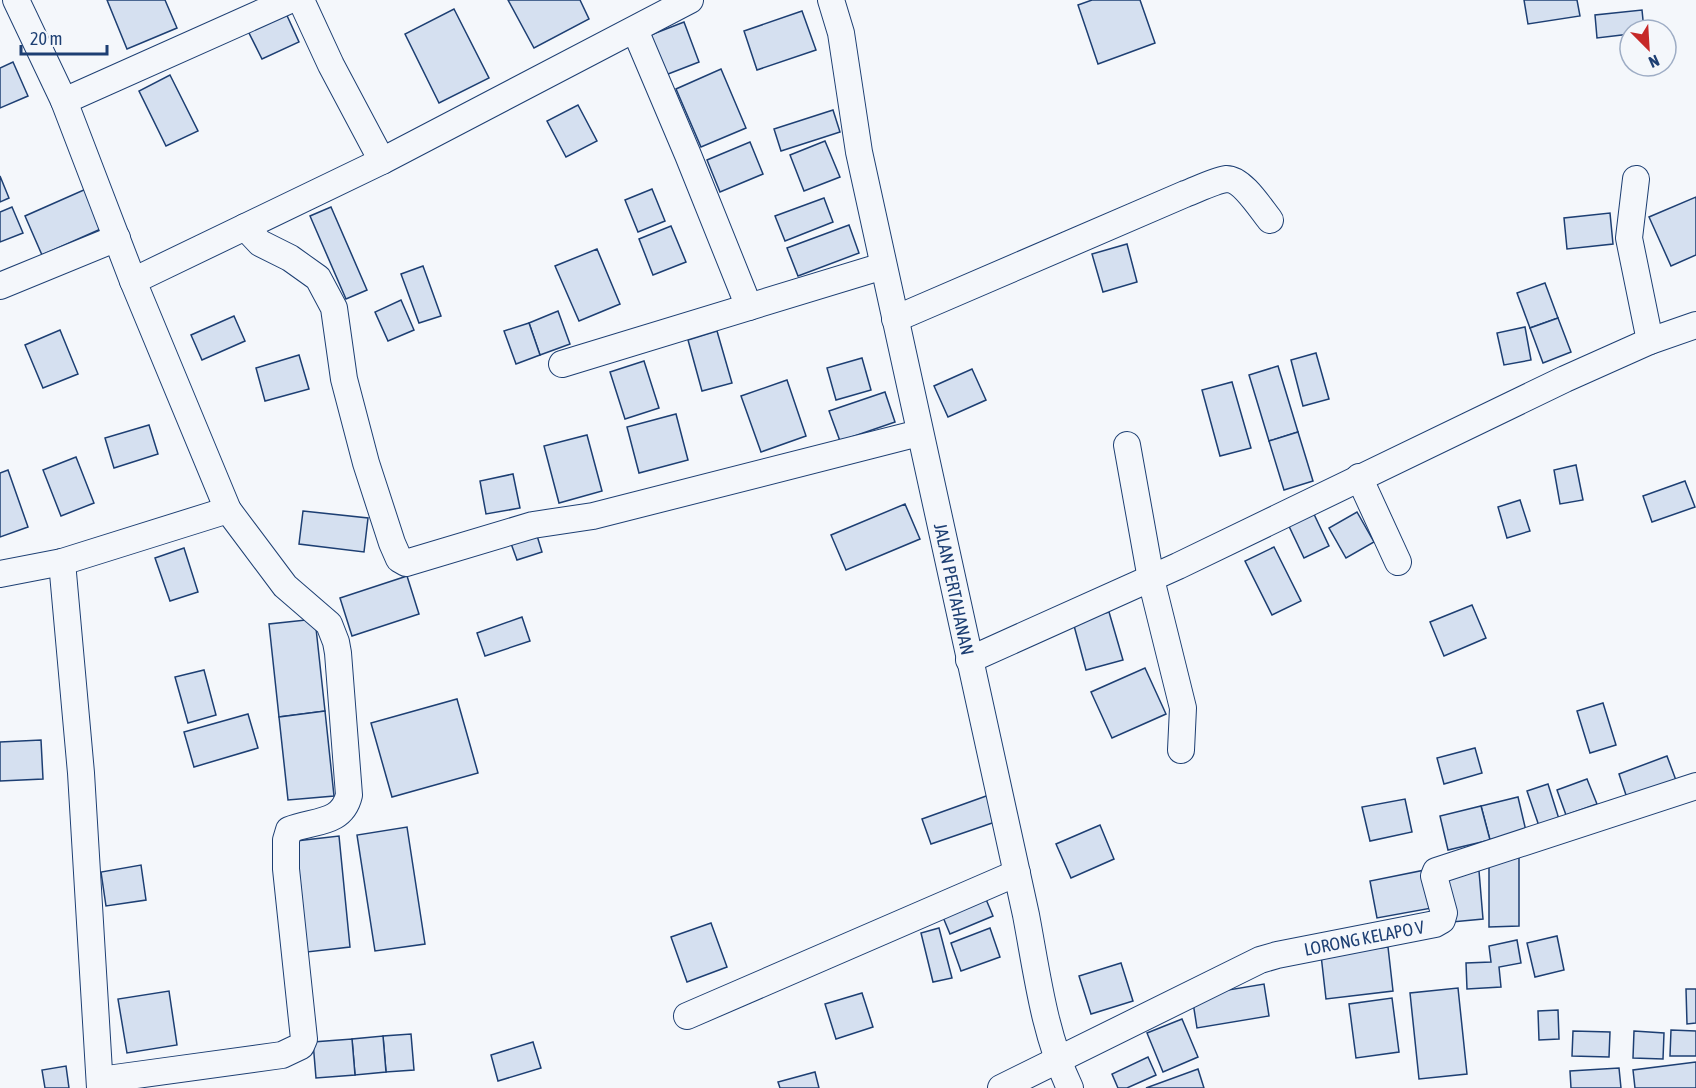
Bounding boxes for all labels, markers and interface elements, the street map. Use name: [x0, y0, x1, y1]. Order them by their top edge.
scale bar: [21, 18, 106, 56]
north arrow: [1618, 18, 1678, 78]
text: 20 m: [30, 28, 62, 49]
text: N: [1646, 52, 1662, 72]
street label: JALAN PERTAHANAN: [930, 521, 978, 657]
street label: LORONG KELAPO V: [1302, 916, 1426, 960]

